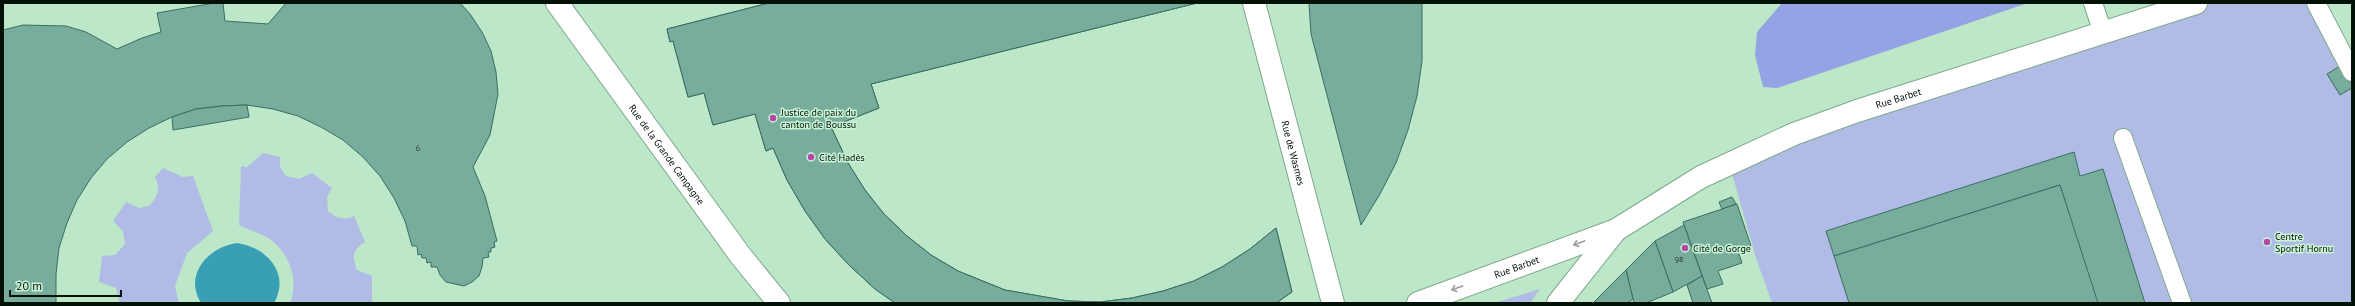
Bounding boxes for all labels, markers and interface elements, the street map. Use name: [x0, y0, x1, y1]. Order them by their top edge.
street label: Rue Barbet: [1874, 85, 1923, 112]
street label: Rue de la Grande Campagne: [626, 102, 707, 207]
place label: Justice de paix du canton de Boussu: [780, 106, 856, 131]
marker: Justice de paix du canton de Boussu: [768, 113, 778, 123]
street label: Rue de Wasmes: [1278, 119, 1308, 187]
house number: 6: [416, 143, 420, 153]
place label: Cité Hadès: [819, 151, 865, 164]
marker: Cité Hadès: [806, 152, 816, 162]
place label: Centre Sportif Hornu: [2275, 230, 2333, 255]
marker: Centre Sportif Hornu: [2262, 237, 2272, 247]
one-way arrow: [1574, 240, 1586, 248]
place label: Cité de Gorge: [1693, 242, 1751, 255]
marker: Cité de Gorge: [1680, 243, 1690, 253]
street label: Rue Barbet: [1492, 253, 1542, 281]
house number: 98: [1675, 254, 1683, 264]
scale bar: [10, 272, 121, 298]
text: 20 m: [16, 278, 42, 293]
one-way arrow: [1452, 285, 1464, 293]

